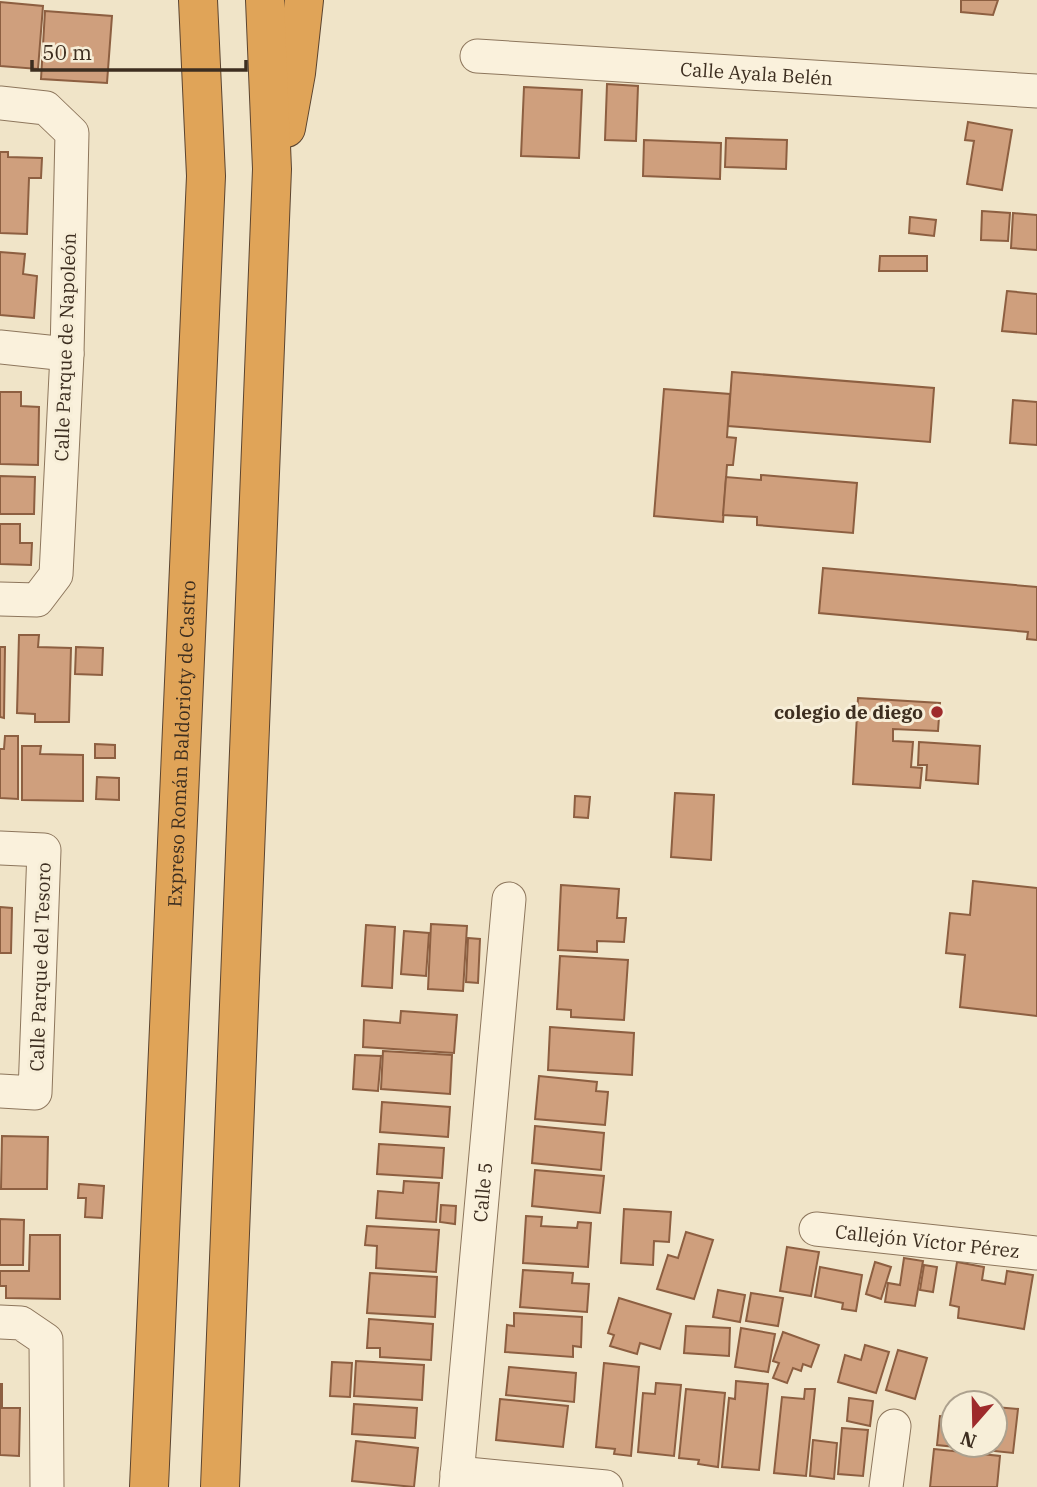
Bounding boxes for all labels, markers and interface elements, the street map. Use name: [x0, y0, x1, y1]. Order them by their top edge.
scale bar: [32, 28, 245, 72]
text: 50 m: [42, 38, 92, 66]
street label: Calle Ayala Belén: [679, 57, 834, 90]
street label: Calle Parque de Napoleón: [49, 232, 81, 462]
street label: Expreso Román Baldorioty de Castro: [162, 580, 200, 908]
place label: colegio de diego: [774, 700, 923, 724]
marker: colegio de diego: [929, 704, 945, 720]
street label: Calle Parque del Tesoro: [24, 862, 56, 1072]
street label: Calle 5: [468, 1161, 497, 1223]
street label: Callejón Víctor Pérez: [834, 1219, 1021, 1263]
north arrow: [939, 1389, 1009, 1459]
text: N: [957, 1426, 979, 1454]

